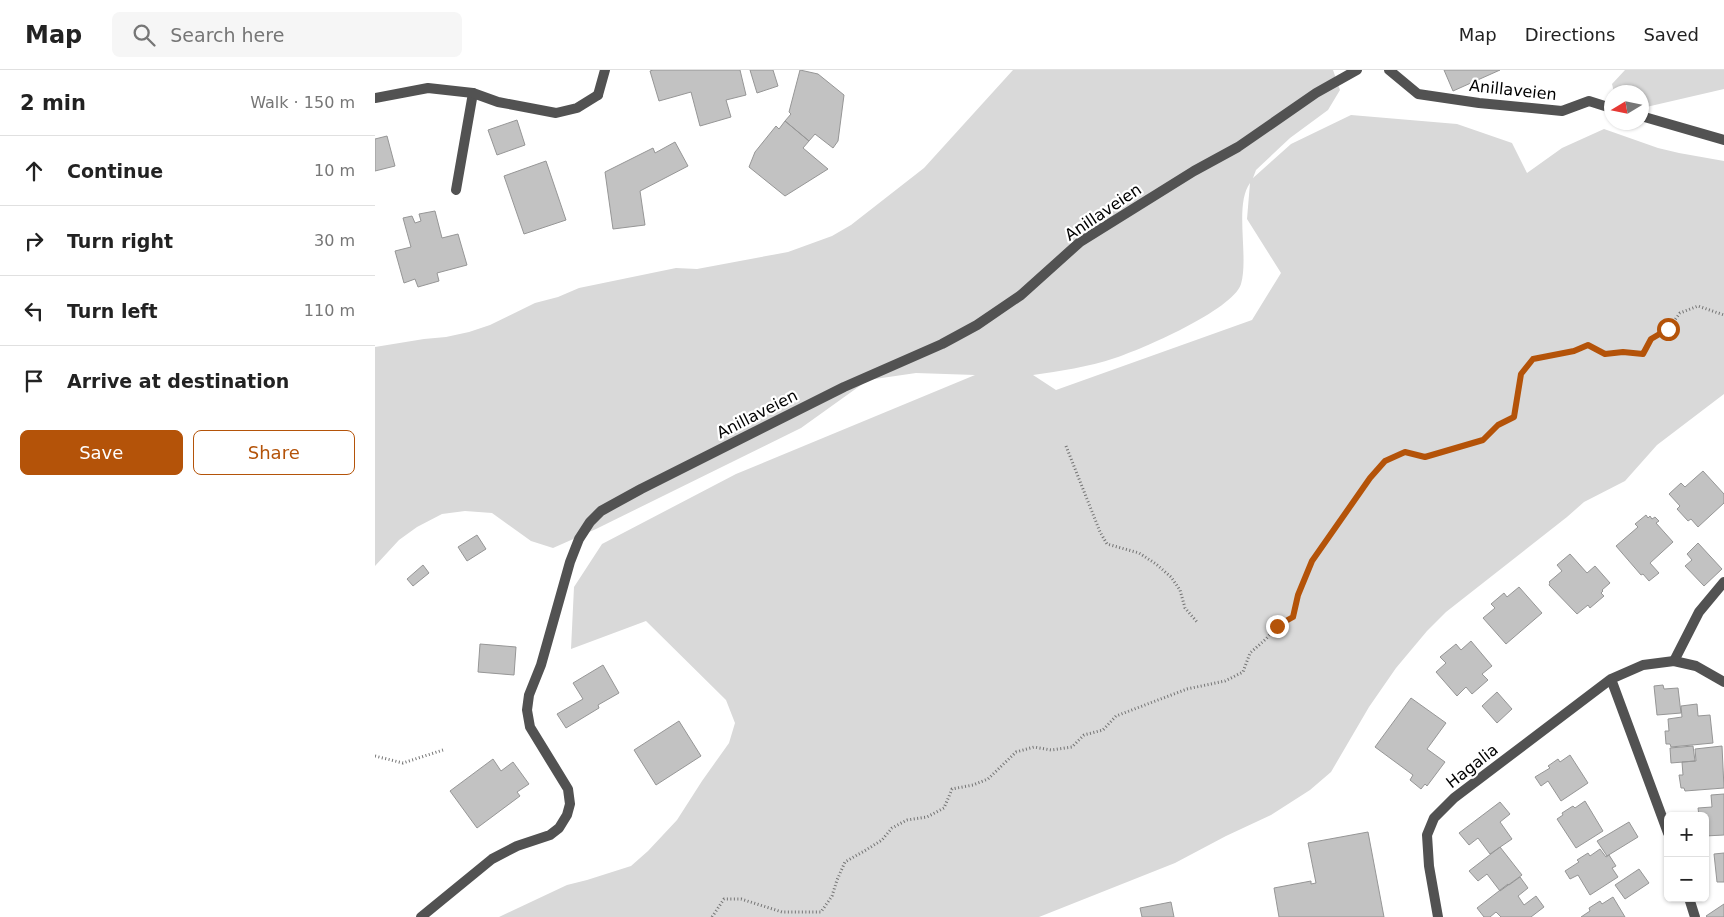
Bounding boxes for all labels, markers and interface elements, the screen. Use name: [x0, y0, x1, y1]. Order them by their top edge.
search box: [112, 12, 462, 57]
text: Map: [25, 21, 82, 49]
icon: search: [130, 21, 158, 49]
text: Search here: [170, 24, 284, 46]
text: Map: [1459, 24, 1497, 45]
text: Directions: [1525, 24, 1615, 45]
text: Saved: [1643, 24, 1699, 45]
street label: Anillaveien: [1468, 76, 1558, 104]
north arrow: [1604, 85, 1649, 130]
text: 2 min: [20, 91, 86, 115]
text: Walk · 150 m: [250, 93, 355, 112]
icon: ahead: [20, 157, 48, 185]
text: Continue: [67, 160, 163, 182]
text: 10 m: [314, 161, 355, 180]
street label: Anillaveien: [1061, 180, 1145, 244]
icon: right: [20, 227, 48, 255]
text: Turn right: [67, 230, 173, 252]
text: 30 m: [314, 231, 355, 250]
icon: left: [20, 297, 48, 325]
text: Turn left: [67, 300, 158, 322]
text: 110 m: [304, 301, 355, 320]
route start: [1657, 318, 1680, 341]
icon: arrive: [20, 367, 48, 395]
text: Arrive at destination: [67, 370, 289, 392]
street label: Anillaveien: [713, 386, 801, 442]
button: Save: [20, 430, 183, 475]
button: Share: [193, 430, 355, 475]
route end: [1266, 615, 1289, 638]
street label: Hagalia: [1442, 740, 1502, 792]
map controls: [1664, 812, 1709, 902]
button: +: [1664, 812, 1709, 857]
button: −: [1664, 857, 1709, 902]

